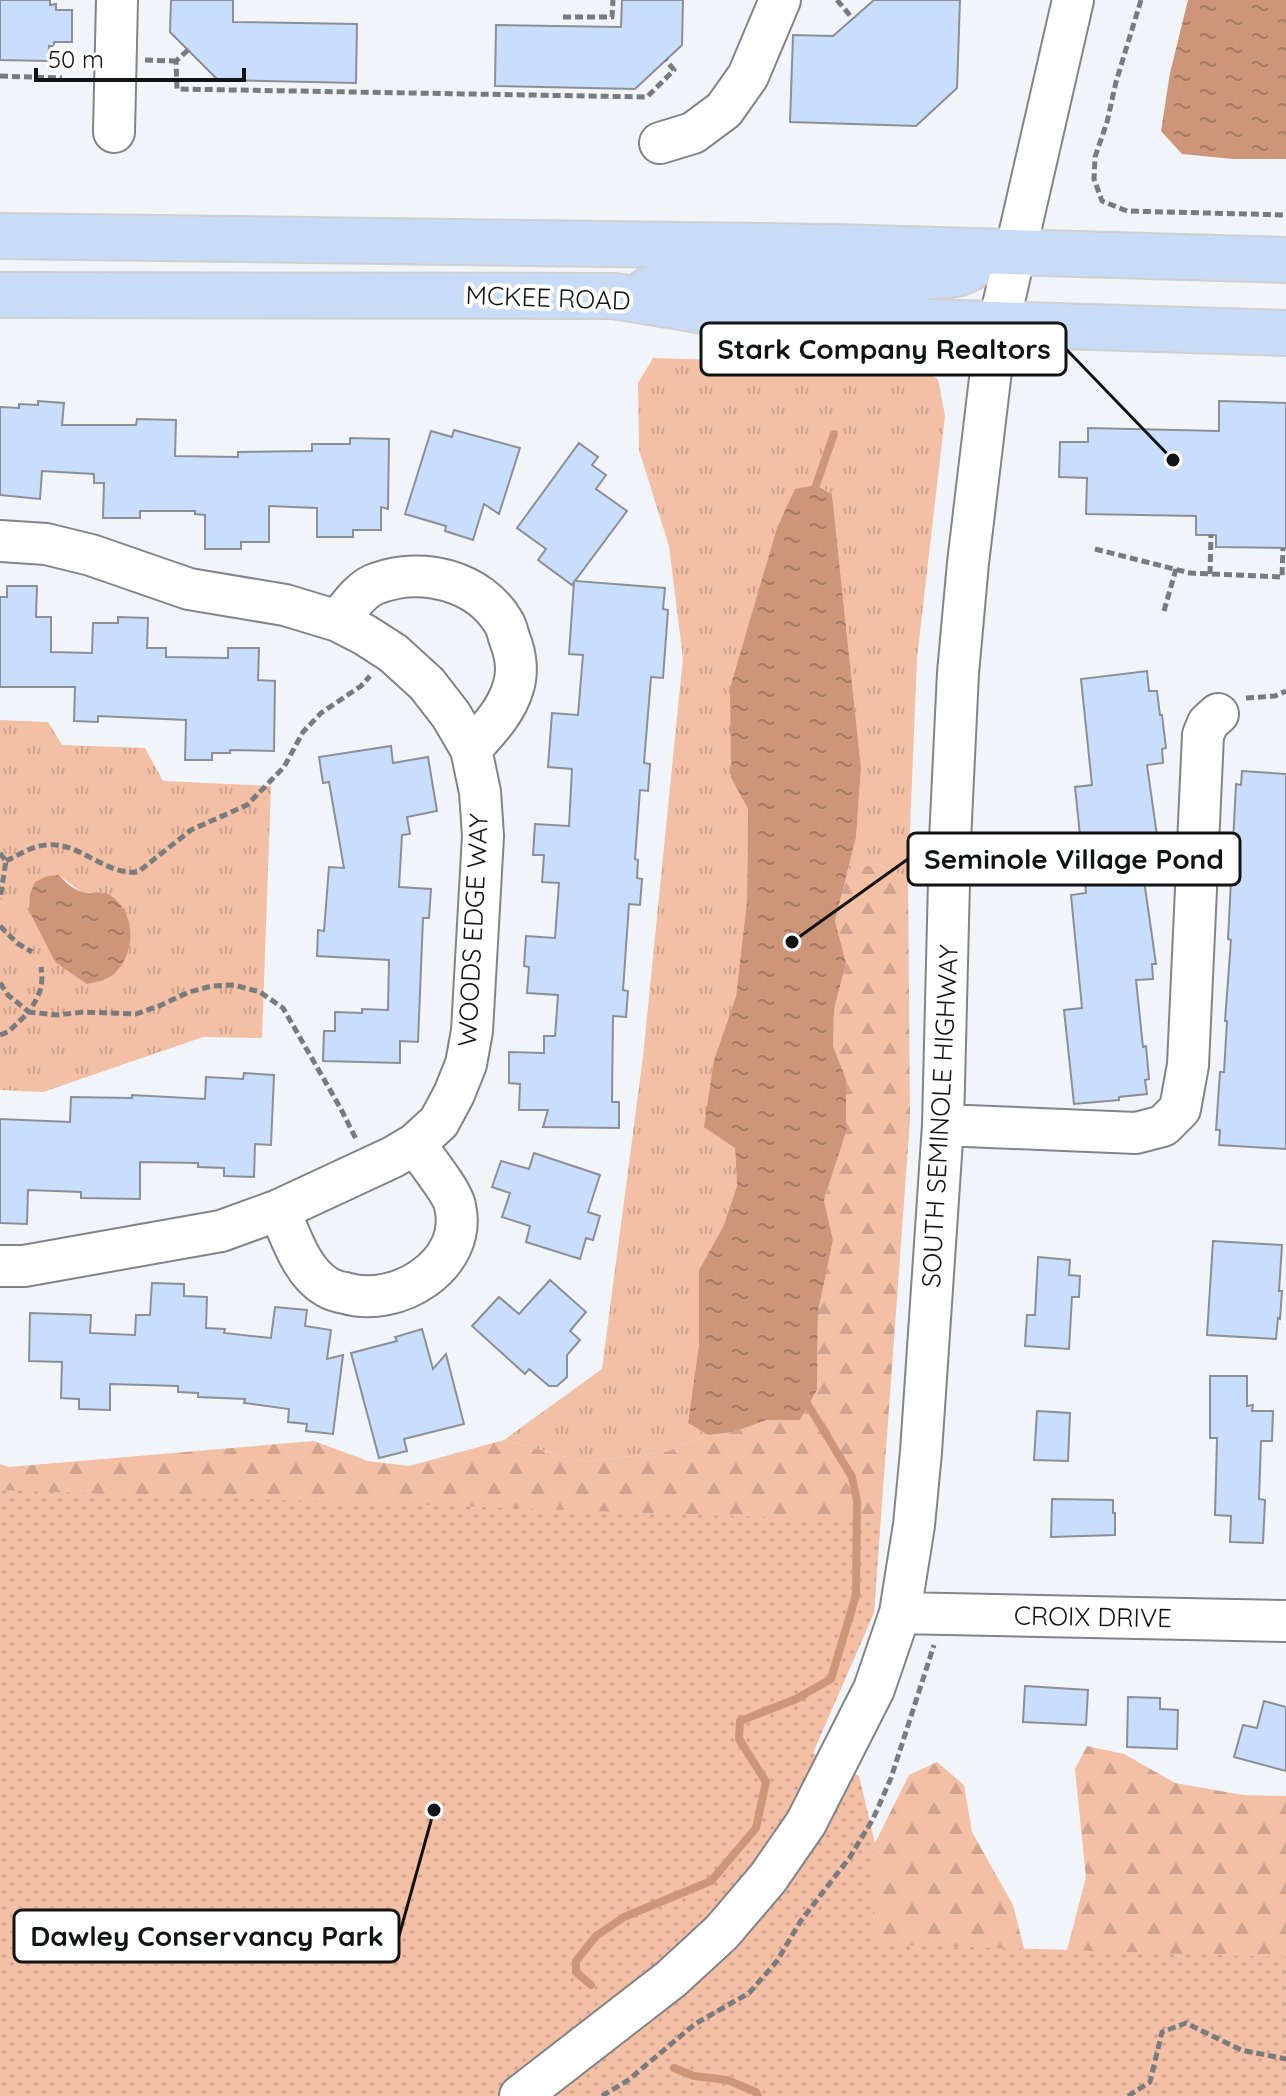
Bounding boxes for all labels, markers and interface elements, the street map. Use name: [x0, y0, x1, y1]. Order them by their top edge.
scale bar: [36, 32, 244, 82]
text: 50 m: [48, 44, 104, 74]
street label: MCKEE ROAD: [465, 278, 631, 317]
callout: Stark Company Realtors: [701, 323, 1066, 375]
text: Stark Company Realtors: [717, 331, 1051, 366]
street label: WOODS EDGE WAY: [450, 812, 495, 1047]
callout: Seminole Village Pond: [908, 833, 1240, 885]
text: Seminole Village Pond: [924, 841, 1224, 876]
street label: SOUTH SEMINOLE HIGHWAY: [914, 943, 965, 1288]
street label: CROIX DRIVE: [1014, 1599, 1172, 1634]
callout: Dawley Conservancy Park: [14, 1910, 399, 1962]
text: Dawley Conservancy Park: [30, 1918, 384, 1953]

